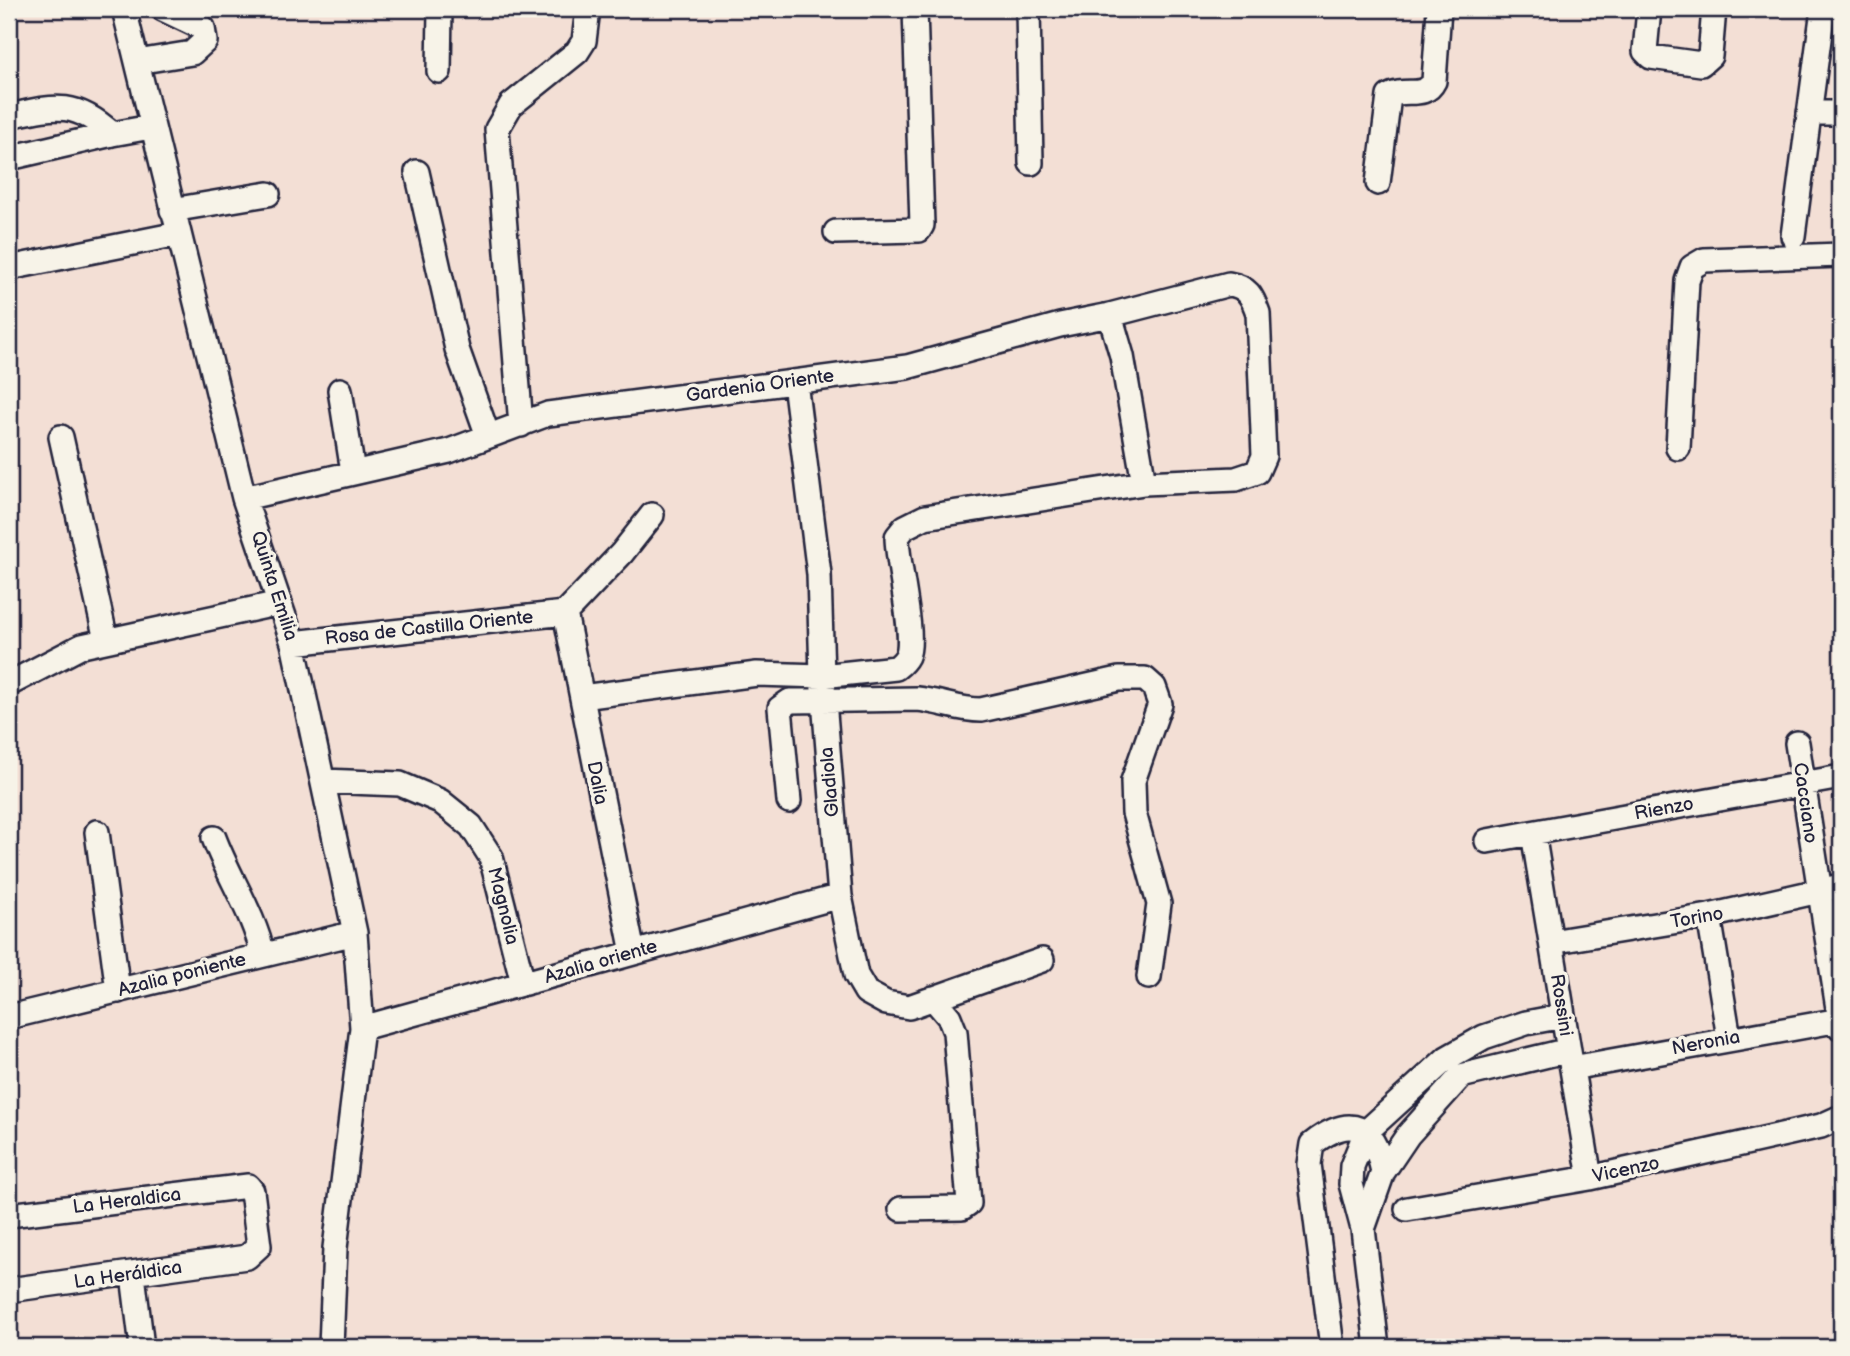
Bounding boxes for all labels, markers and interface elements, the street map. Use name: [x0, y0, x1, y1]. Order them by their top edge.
street label: Gardenia Oriente: [685, 364, 835, 408]
street label: Quinta Emilia: [245, 528, 303, 644]
street label: Rosa de Castilla Oriente: [324, 606, 534, 650]
street label: Gladiola: [815, 746, 845, 818]
street label: Dalia: [582, 759, 612, 807]
street label: Cacciano: [1788, 761, 1822, 845]
street label: Rienzo: [1633, 793, 1695, 825]
street label: Magnolia: [482, 865, 524, 947]
street label: Torino: [1669, 902, 1725, 934]
street label: Azalia oriente: [542, 935, 660, 989]
street label: Azalia poniente: [116, 948, 248, 1002]
street label: Rossini: [1545, 972, 1577, 1038]
street label: Neronia: [1670, 1026, 1742, 1060]
street label: Vicenzo: [1590, 1152, 1662, 1188]
street label: La Heraldica: [72, 1183, 182, 1219]
street label: La Heráldica: [72, 1256, 184, 1294]

